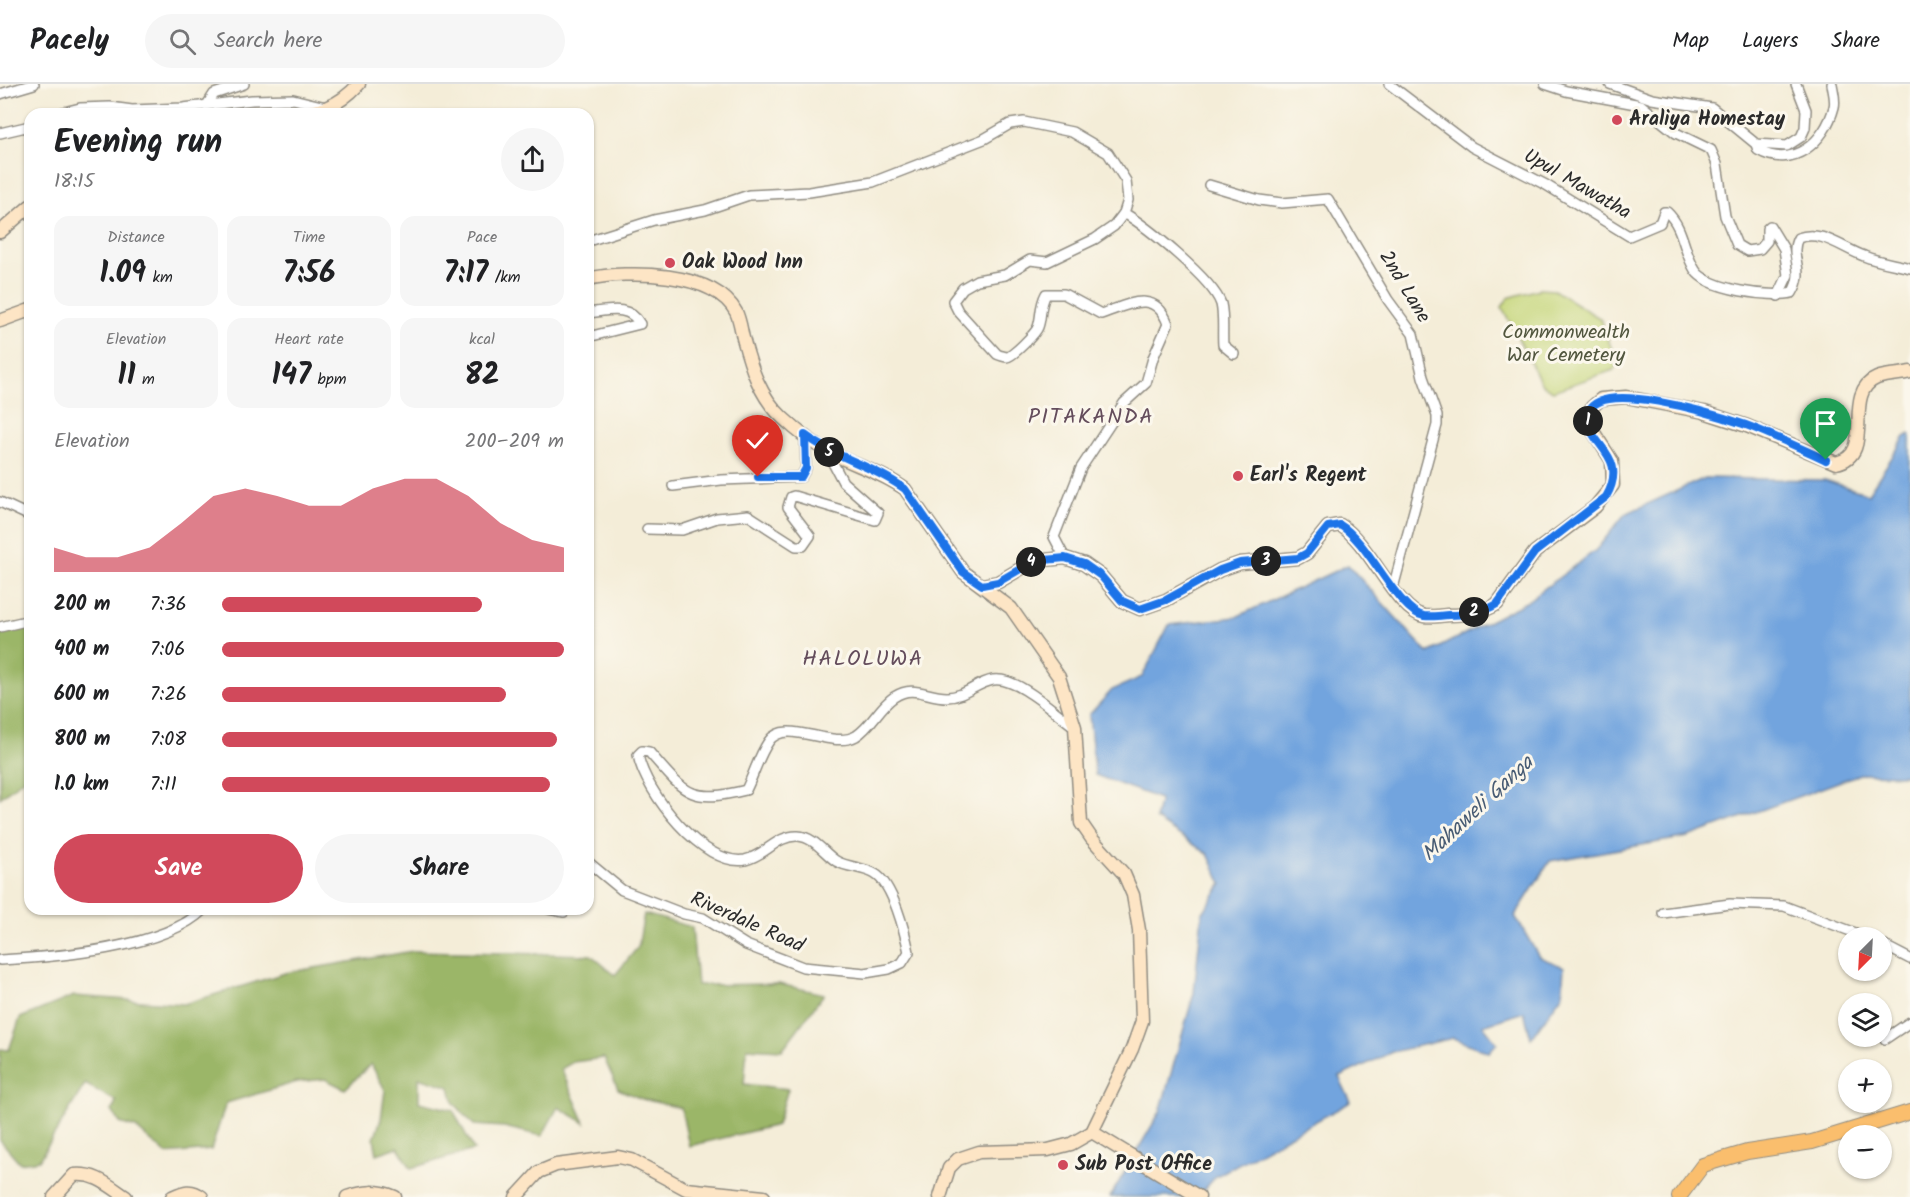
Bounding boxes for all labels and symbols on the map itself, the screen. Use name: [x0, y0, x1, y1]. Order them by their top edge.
place label: Araliya Homestay: [1629, 104, 1786, 136]
marker: Araliya Homestay: [1610, 113, 1624, 127]
street label: Upul Mawatha: [1517, 141, 1637, 229]
street label: 2nd Lane: [1370, 244, 1438, 330]
place label: Oak Wood Inn: [682, 247, 803, 279]
marker: Oak Wood Inn: [663, 256, 677, 270]
park label: Commonwealth War Cemetery: [1502, 317, 1630, 372]
pin: [1800, 398, 1851, 460]
district label: PITAKANDA: [1028, 400, 1154, 435]
pin: 1: [1573, 406, 1603, 436]
pin: [732, 415, 783, 477]
pin: 5: [814, 437, 844, 467]
place label: Earl's Regent: [1250, 460, 1367, 492]
marker: Earl's Regent: [1231, 469, 1245, 483]
pin: 3: [1251, 546, 1281, 576]
pin: 4: [1016, 547, 1046, 577]
pin: 2: [1459, 597, 1489, 627]
district label: HALOLUWA: [802, 642, 924, 677]
water label: Mahaweli Ganga: [1414, 747, 1543, 870]
street label: Riverdale Road: [685, 884, 810, 963]
north arrow: [1838, 927, 1892, 981]
place label: Sub Post Office: [1075, 1149, 1212, 1181]
marker: Sub Post Office: [1056, 1158, 1070, 1172]

